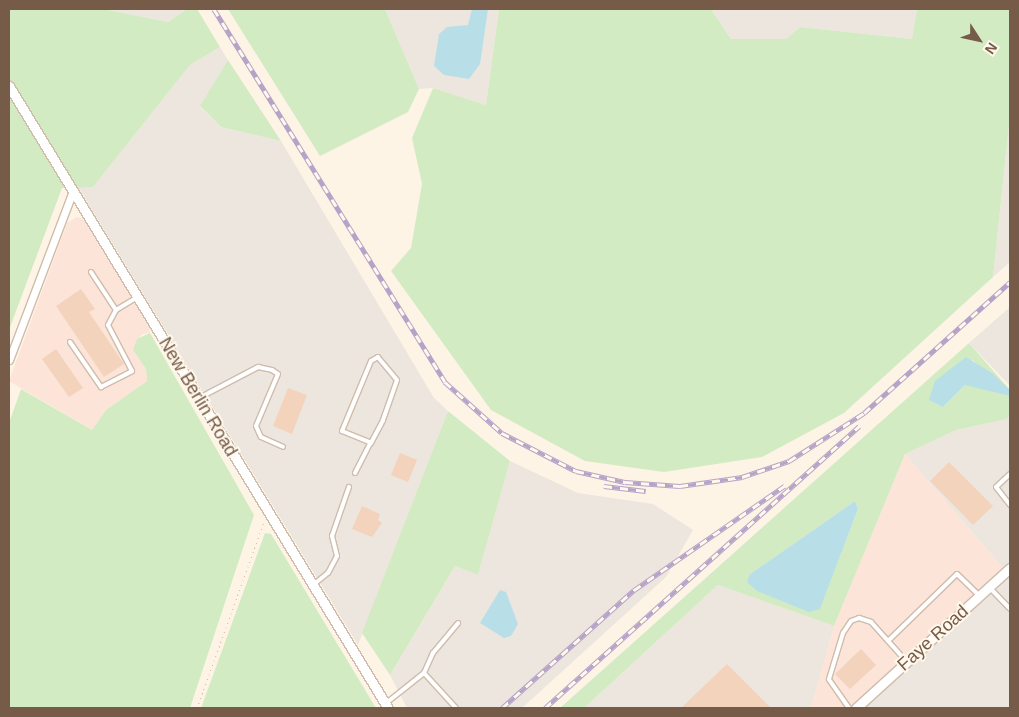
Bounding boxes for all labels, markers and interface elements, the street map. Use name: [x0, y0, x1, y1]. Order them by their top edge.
north arrow: [954, 15, 1004, 65]
text: N: [982, 40, 1001, 57]
street label: New Berlin Road: [154, 334, 242, 460]
street label: Faye Road: [893, 601, 973, 675]

